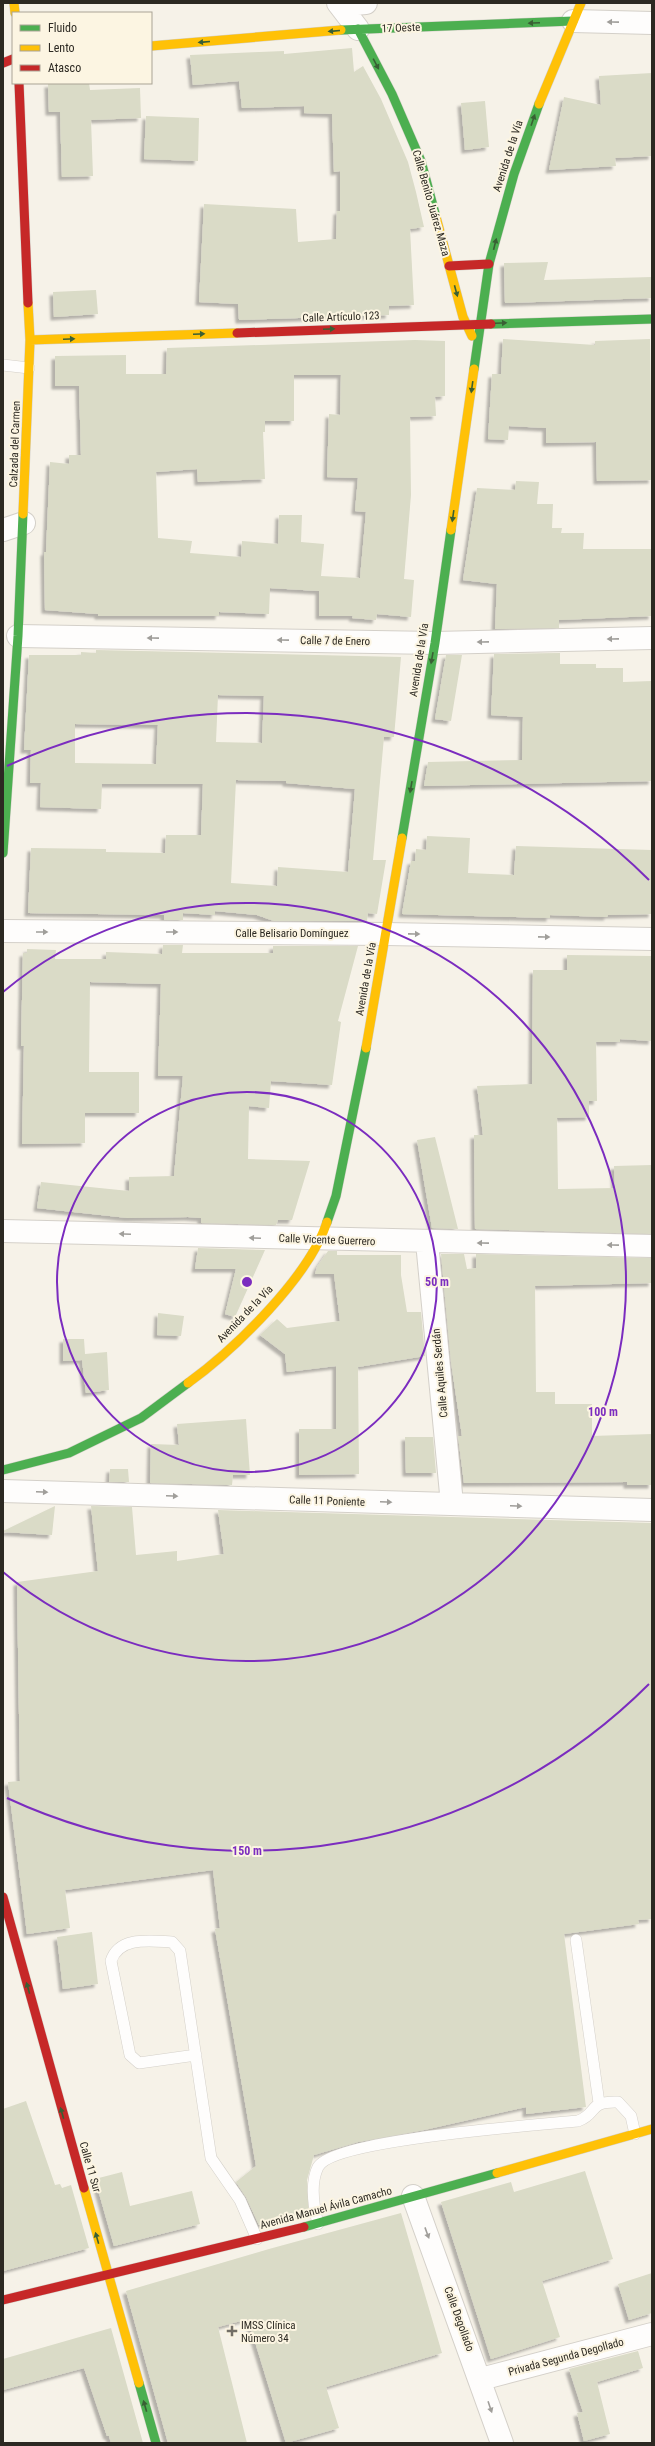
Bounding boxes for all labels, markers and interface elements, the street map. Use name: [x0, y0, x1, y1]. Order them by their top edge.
legend: [12, 12, 152, 84]
one-way arrow: [607, 19, 619, 26]
one-way arrow: [527, 20, 540, 26]
text: Fluido: [48, 21, 77, 35]
street label: 17 Oeste: [381, 21, 421, 35]
one-way arrow: [328, 28, 340, 35]
one-way arrow: [198, 38, 211, 45]
text: Lento: [48, 41, 75, 55]
one-way arrow: [373, 58, 380, 70]
text: Atasco: [48, 61, 81, 75]
one-way arrow: [530, 113, 536, 125]
street label: Avenida de la Vía: [490, 119, 526, 193]
street label: Calle Benito Juárez Maza: [410, 148, 452, 258]
one-way arrow: [492, 237, 498, 250]
one-way arrow: [453, 285, 459, 297]
street label: Calle Artículo 123: [302, 309, 380, 325]
one-way arrow: [495, 320, 508, 326]
one-way arrow: [323, 326, 336, 332]
one-way arrow: [193, 331, 206, 337]
one-way arrow: [63, 335, 75, 342]
one-way arrow: [469, 381, 475, 393]
street label: Calzada del Carmen: [7, 400, 23, 488]
one-way arrow: [450, 510, 456, 522]
street label: Avenida de la Vía: [407, 622, 431, 698]
street label: Calle 7 de Enero: [300, 634, 371, 648]
one-way arrow: [147, 635, 159, 642]
one-way arrow: [606, 636, 619, 642]
one-way arrow: [277, 637, 289, 644]
one-way arrow: [476, 639, 489, 645]
one-way arrow: [429, 652, 435, 665]
one-way arrow: [407, 780, 413, 793]
street label: Calle Belisario Domínguez: [235, 927, 349, 940]
one-way arrow: [36, 929, 49, 935]
one-way arrow: [166, 929, 179, 935]
one-way arrow: [408, 931, 421, 937]
one-way arrow: [538, 934, 551, 940]
street label: Avenida de la Vía: [353, 941, 379, 1017]
one-way arrow: [118, 1231, 131, 1237]
street label: Calle Vicente Guerrero: [278, 1232, 376, 1248]
one-way arrow: [249, 1234, 261, 1241]
one-way arrow: [476, 1240, 489, 1246]
one-way arrow: [606, 1242, 619, 1248]
centre of rings: [240, 1275, 254, 1289]
text: 50 m: [425, 1275, 449, 1289]
street label: Avenida de la Vía: [214, 1283, 276, 1345]
street label: Calle Aquiles Serdán: [430, 1328, 450, 1418]
text: 100 m: [588, 1405, 618, 1419]
one-way arrow: [36, 1489, 49, 1495]
one-way arrow: [166, 1493, 179, 1499]
street label: Calle 11 Poniente: [289, 1493, 365, 1509]
one-way arrow: [380, 1499, 392, 1506]
one-way arrow: [510, 1503, 523, 1509]
text: 150 m: [232, 1844, 262, 1858]
one-way arrow: [24, 1981, 30, 1994]
one-way arrow: [59, 2107, 65, 2119]
street label: Calle 11 Sur: [77, 2140, 104, 2194]
street label: Avenida Manuel Ávila Camacho: [259, 2184, 394, 2232]
one-way arrow: [424, 2227, 430, 2239]
one-way arrow: [94, 2232, 100, 2244]
street label: Calle Degollado: [441, 2285, 477, 2354]
place label: IMSS Clínica Número 34: [241, 2319, 296, 2345]
marker: IMSS Clínica Número 34: [226, 2325, 238, 2337]
street label: Privada Segunda Degollado: [507, 2335, 626, 2379]
one-way arrow: [142, 2399, 148, 2411]
one-way arrow: [488, 2402, 494, 2414]

